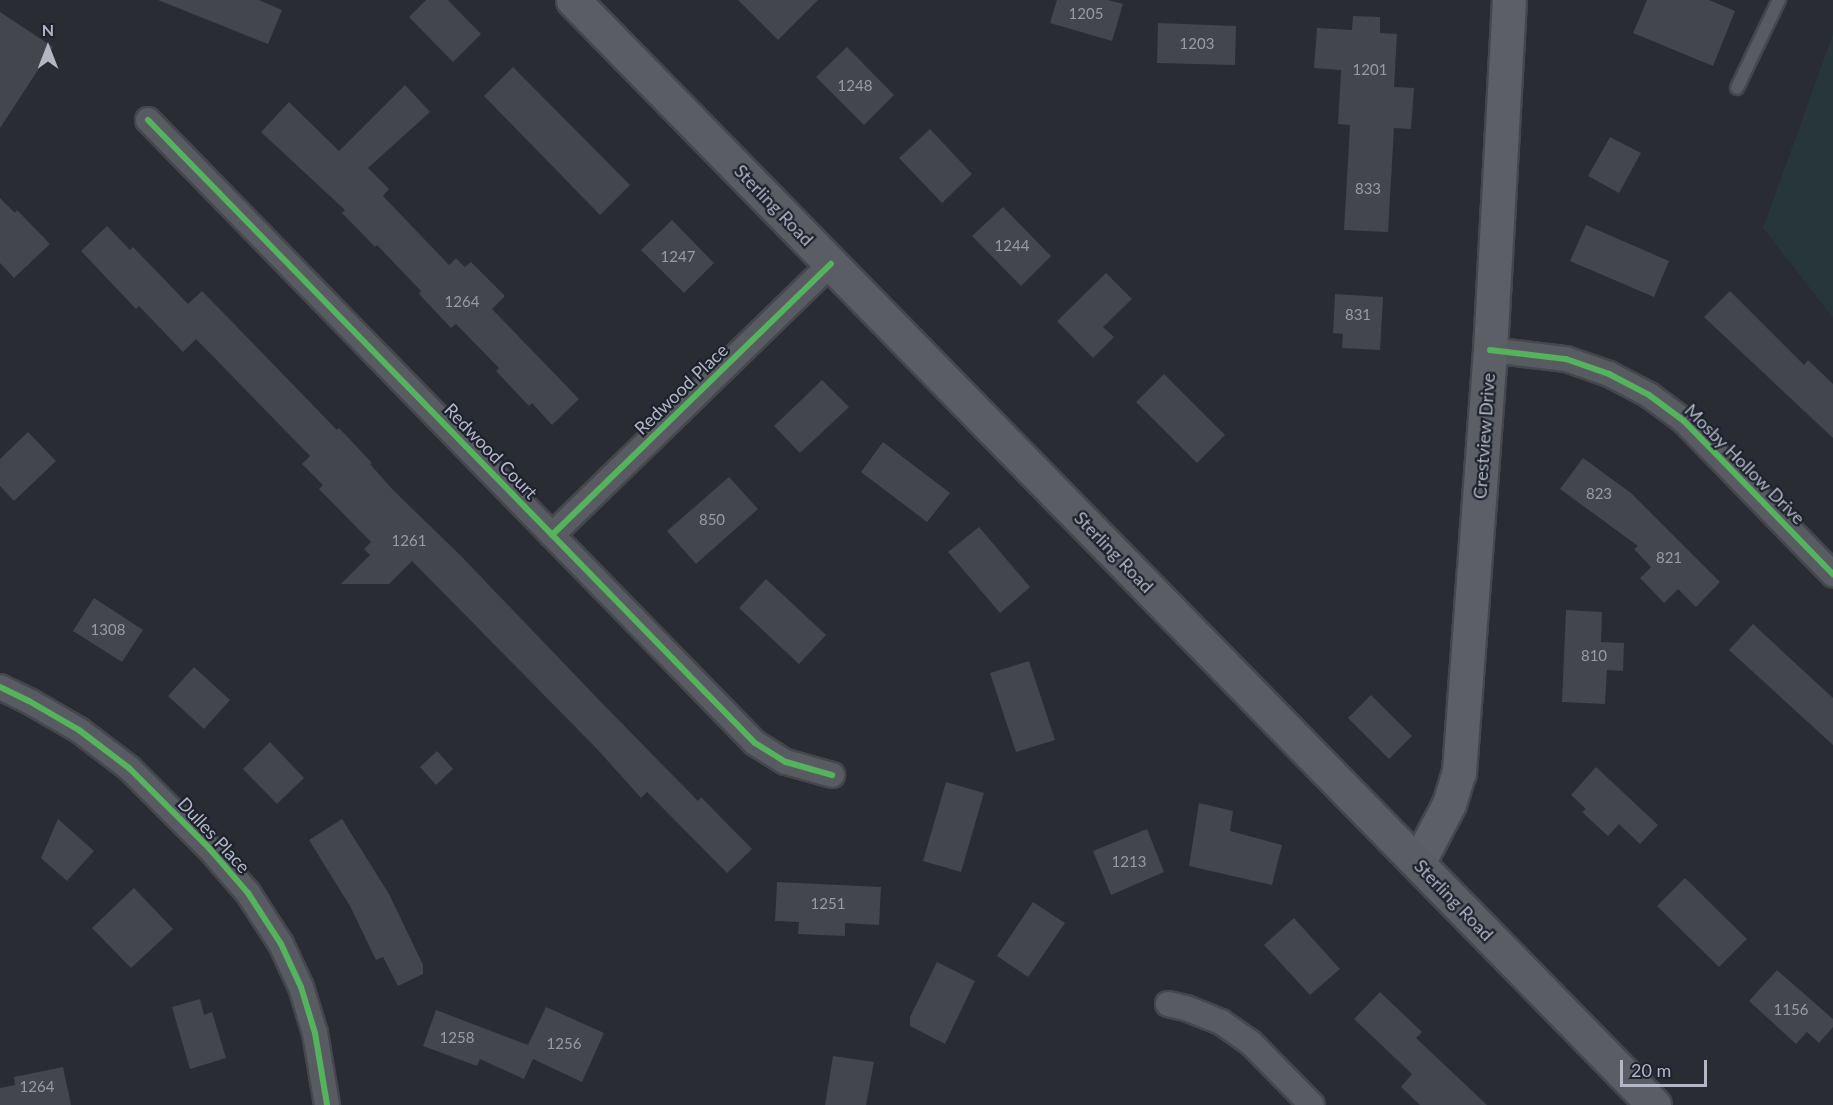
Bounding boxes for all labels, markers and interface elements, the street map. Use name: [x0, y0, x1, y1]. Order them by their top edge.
house number: 1205: [1069, 5, 1103, 23]
north arrow: [18, 18, 78, 78]
text: N: [42, 20, 54, 39]
house number: 1203: [1180, 35, 1214, 53]
house number: 1201: [1353, 61, 1387, 79]
house number: 1248: [838, 77, 872, 95]
street label: Sterling Road: [730, 160, 818, 250]
house number: 833: [1355, 180, 1381, 198]
house number: 1244: [995, 237, 1029, 255]
house number: 1247: [661, 248, 695, 266]
house number: 1264: [445, 293, 479, 311]
house number: 831: [1345, 306, 1371, 324]
street label: Redwood Place: [630, 339, 732, 439]
street label: Crestview Drive: [1469, 372, 1499, 500]
street label: Redwood Court: [440, 399, 542, 503]
street label: Mosby Hollow Drive: [1680, 399, 1810, 529]
house number: 823: [1586, 485, 1612, 503]
street label: Sterling Road: [1070, 507, 1158, 597]
house number: 850: [699, 511, 725, 529]
house number: 1261: [392, 532, 426, 550]
house number: 821: [1656, 549, 1682, 567]
house number: 1308: [91, 621, 125, 639]
house number: 810: [1581, 647, 1607, 665]
street label: Dulles Place: [173, 793, 255, 877]
house number: 1213: [1112, 853, 1146, 871]
street label: Sterling Road: [1410, 855, 1498, 945]
house number: 1251: [811, 895, 845, 913]
house number: 1156: [1774, 1001, 1808, 1019]
house number: 1258: [440, 1029, 474, 1047]
house number: 1256: [547, 1035, 581, 1053]
scale bar: [1623, 1048, 1710, 1086]
text: 20 m: [1631, 1059, 1671, 1081]
house number: 1264: [20, 1078, 54, 1096]

